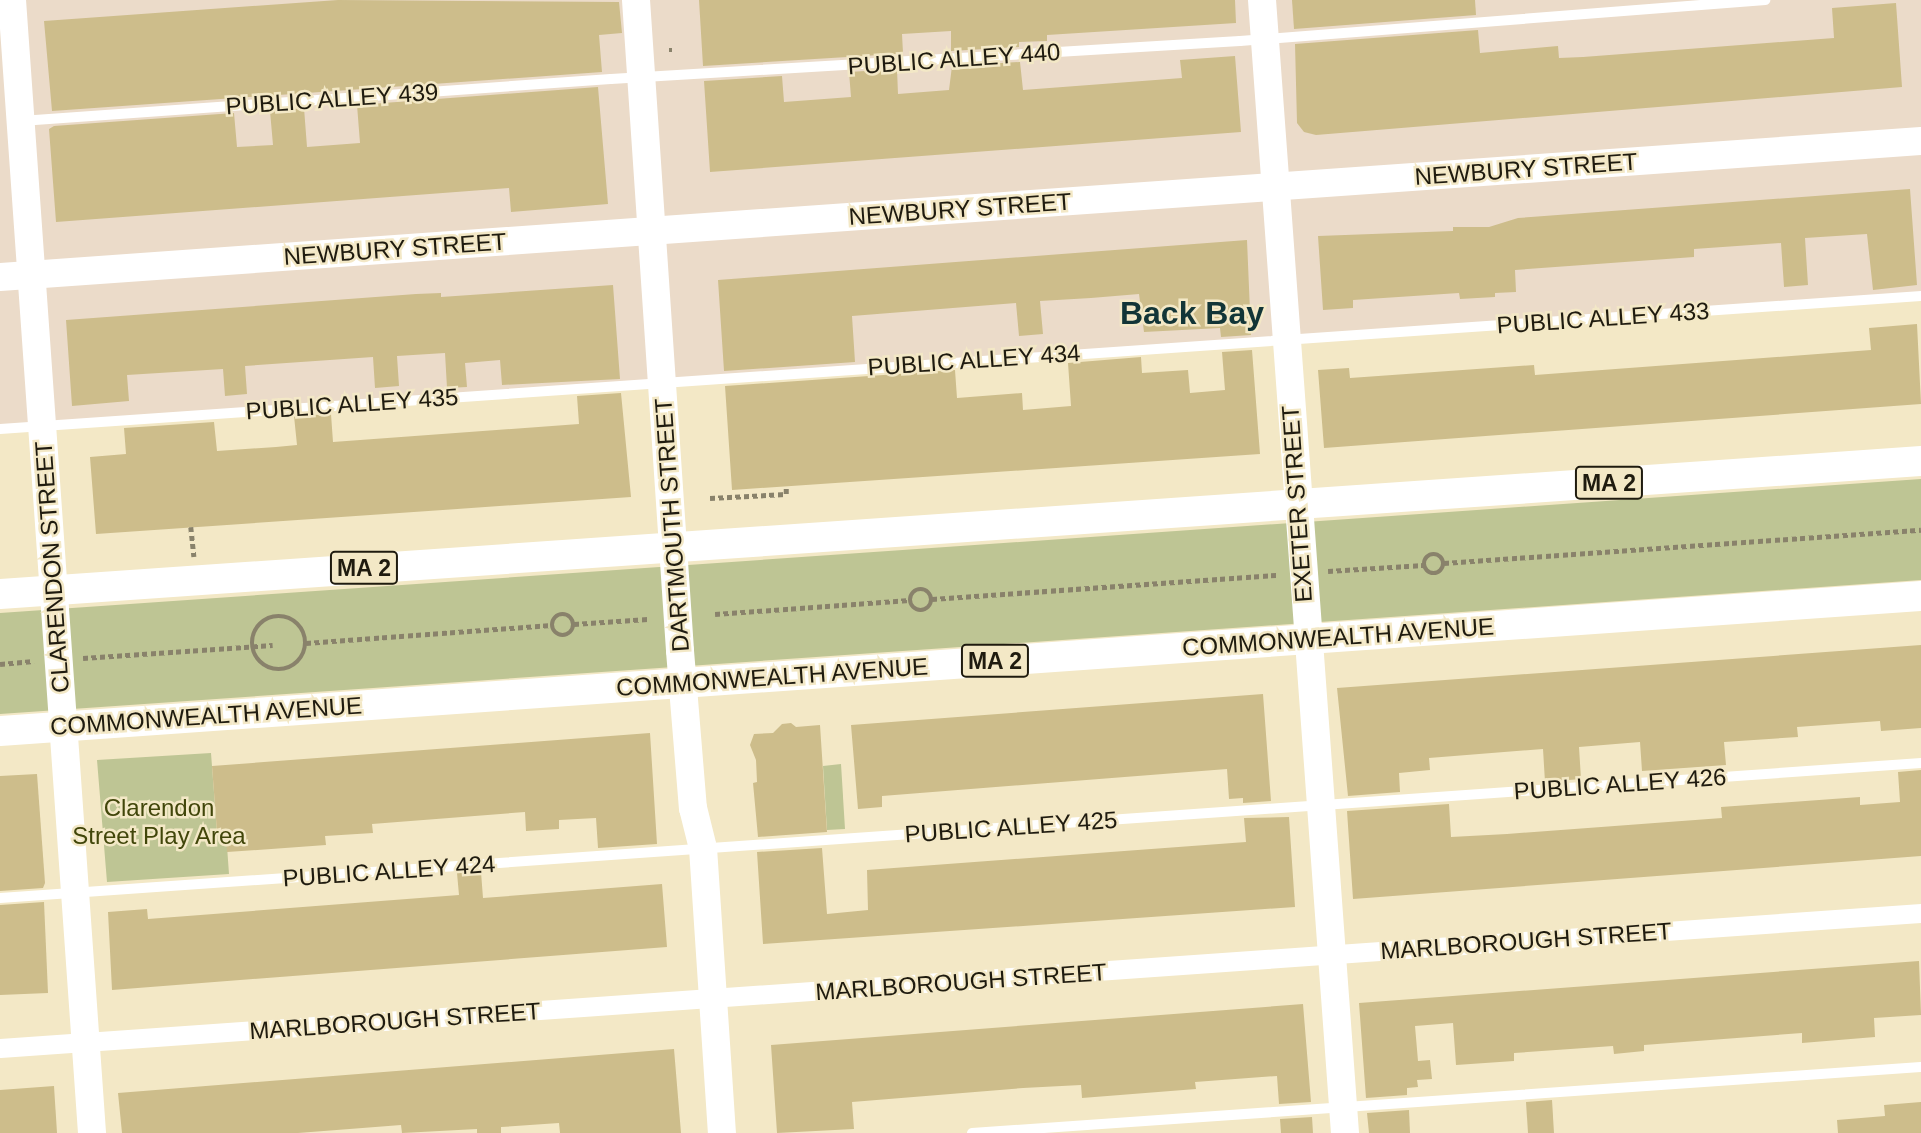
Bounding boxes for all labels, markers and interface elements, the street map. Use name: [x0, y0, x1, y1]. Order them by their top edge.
street label: PUBLIC ALLEY 440: [846, 37, 1062, 81]
street label: PUBLIC ALLEY 439: [224, 77, 440, 121]
street label: NEWBURY STREET: [1413, 147, 1639, 191]
street label: NEWBURY STREET: [847, 187, 1073, 231]
street label: NEWBURY STREET: [282, 227, 508, 271]
district label: Back Bay: [1120, 294, 1264, 332]
street label: PUBLIC ALLEY 433: [1495, 296, 1711, 340]
street label: PUBLIC ALLEY 434: [866, 338, 1082, 382]
street label: PUBLIC ALLEY 435: [244, 382, 460, 426]
street label: DARTMOUTH STREET: [649, 397, 695, 653]
street label: EXETER STREET: [1276, 405, 1318, 603]
street label: CLARENDON STREET: [29, 440, 75, 694]
road number: MA 2: [1574, 463, 1644, 503]
road number: MA 2: [329, 548, 399, 588]
street label: COMMONWEALTH AVENUE: [1180, 612, 1496, 662]
road number: MA 2: [960, 642, 1030, 680]
street label: COMMONWEALTH AVENUE: [614, 652, 930, 702]
street label: COMMONWEALTH AVENUE: [48, 691, 364, 741]
street label: PUBLIC ALLEY 426: [1512, 762, 1728, 806]
park label: Clarendon Street Play Area: [72, 794, 246, 850]
street label: PUBLIC ALLEY 425: [903, 805, 1119, 849]
street label: PUBLIC ALLEY 424: [281, 849, 497, 893]
street label: MARLBOROUGH STREET: [1379, 916, 1673, 966]
street label: MARLBOROUGH STREET: [814, 957, 1108, 1007]
street label: MARLBOROUGH STREET: [248, 996, 542, 1046]

